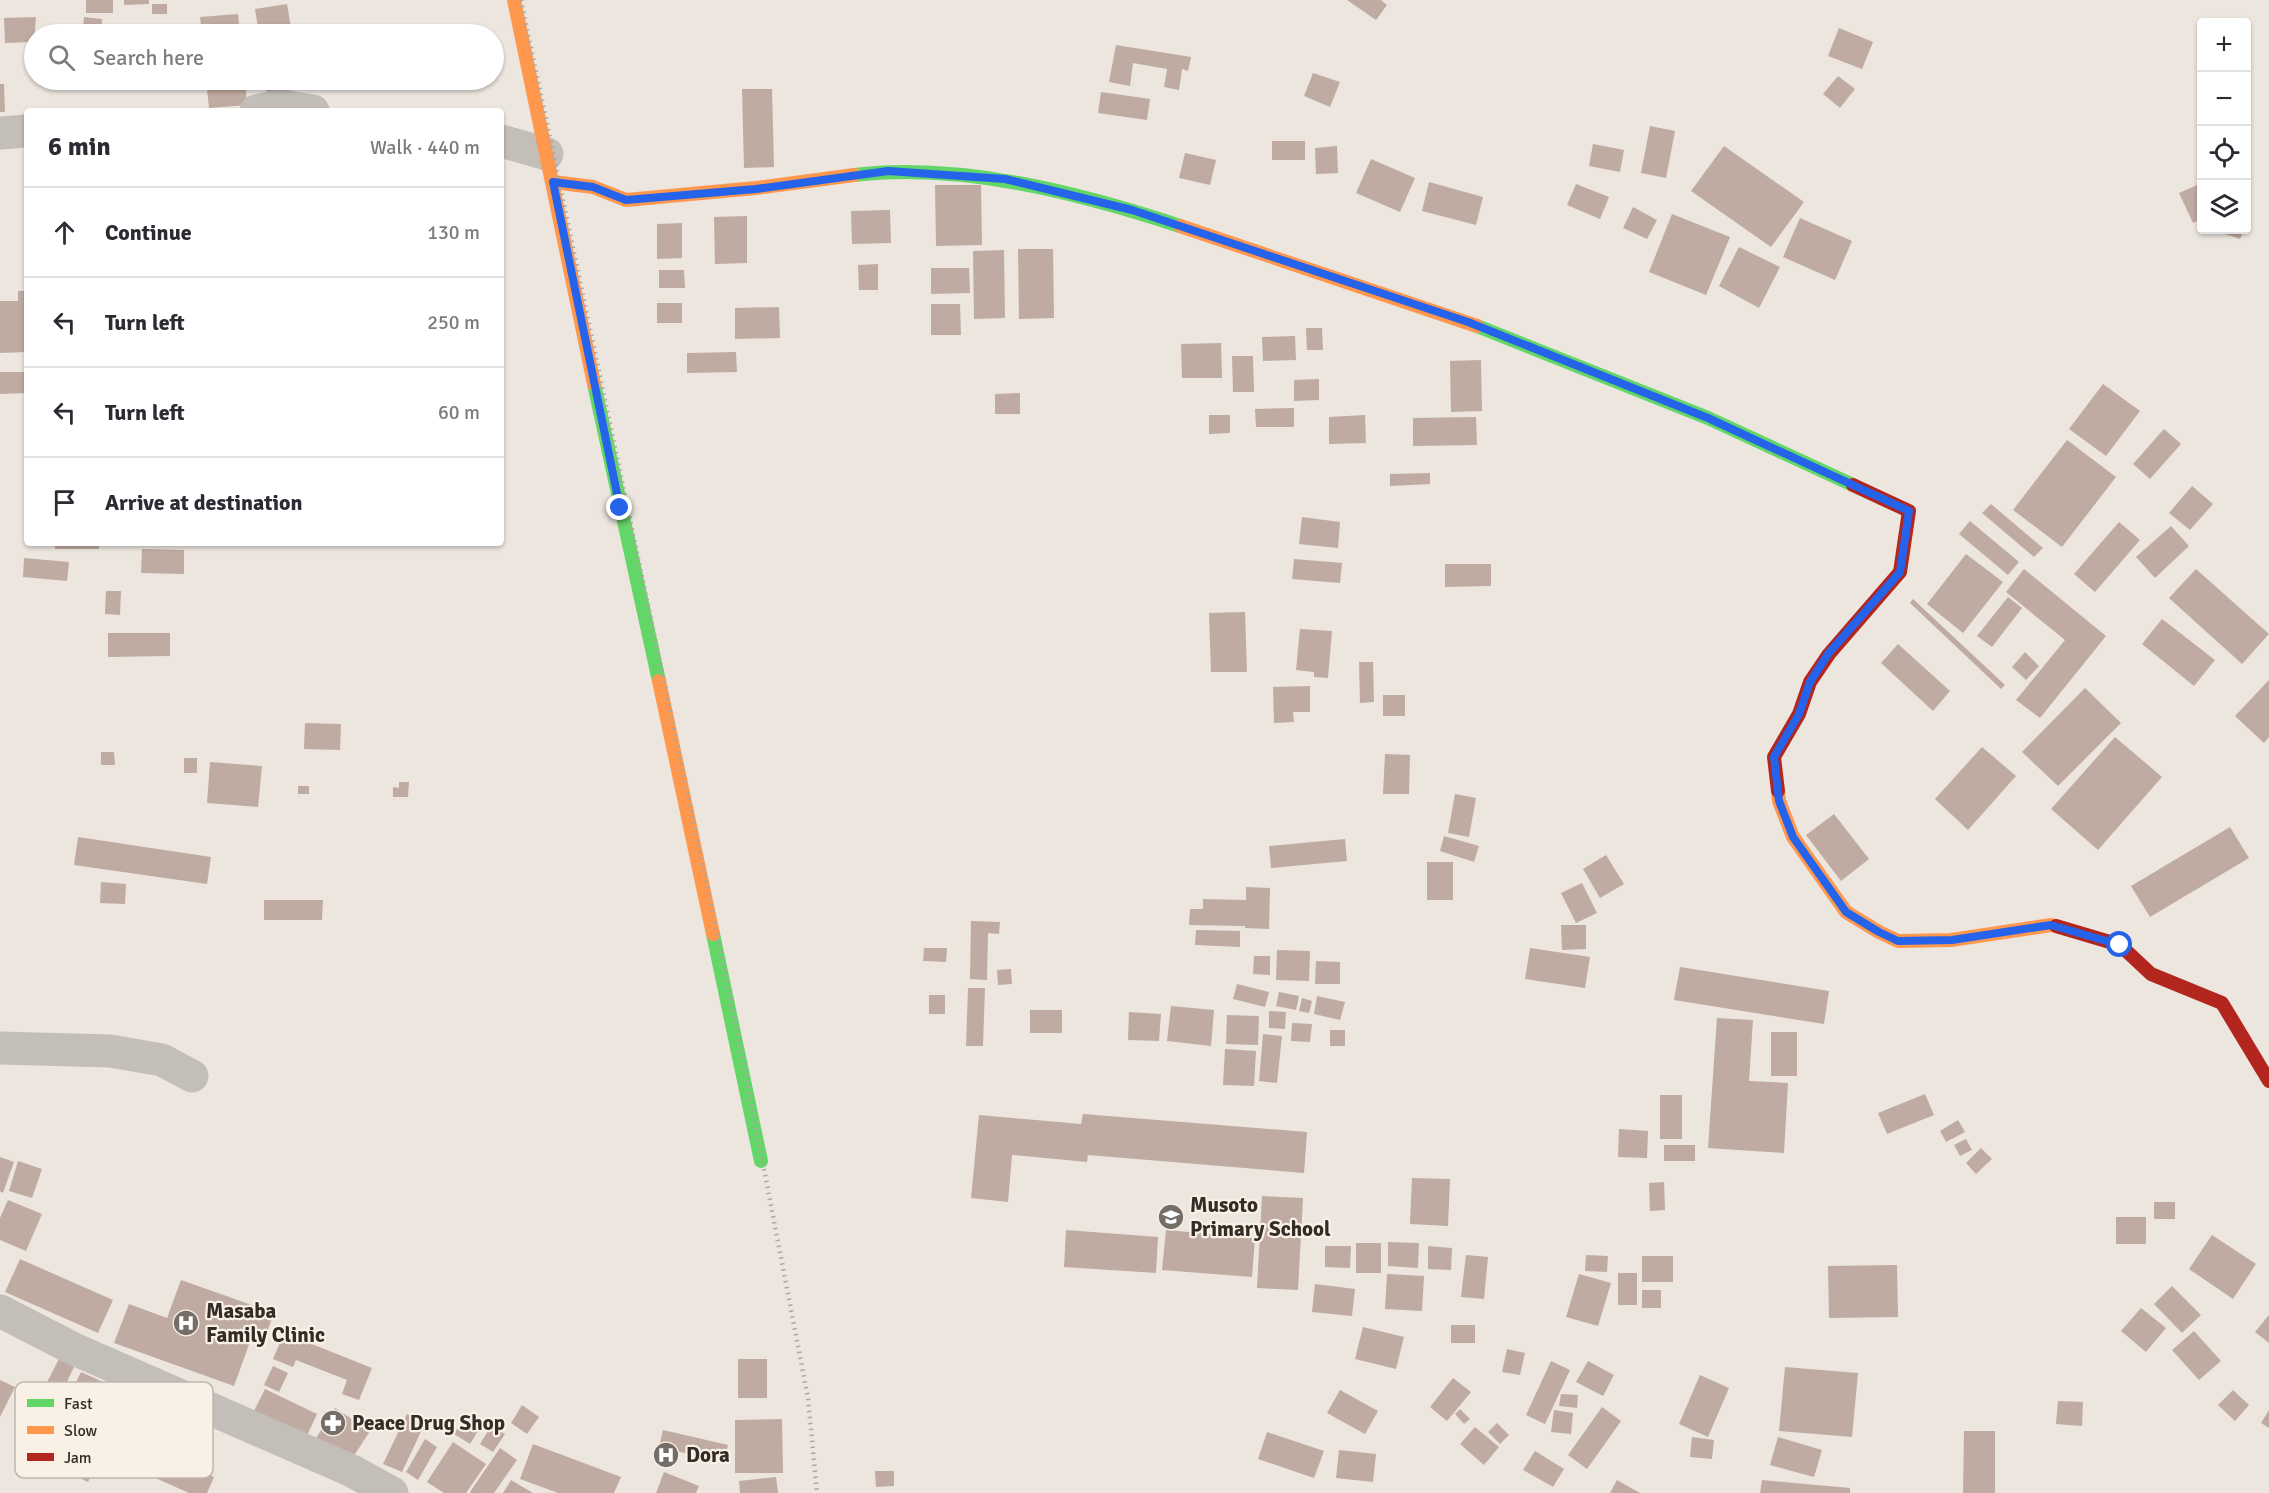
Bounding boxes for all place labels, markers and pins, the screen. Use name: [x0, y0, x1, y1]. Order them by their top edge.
place label: Musoto Primary School: [1190, 1192, 1331, 1242]
school or university icon: Musoto Primary School: [1156, 1202, 1186, 1232]
place label: Masaba Family Clinic: [206, 1298, 325, 1348]
hospital icon: Masaba Family Clinic: [171, 1308, 201, 1338]
pharmacy icon: Peace Drug Shop: [318, 1408, 348, 1438]
place label: Peace Drug Shop: [352, 1410, 505, 1436]
hospital icon: Dora: [651, 1440, 681, 1470]
place label: Dora: [686, 1442, 730, 1468]

